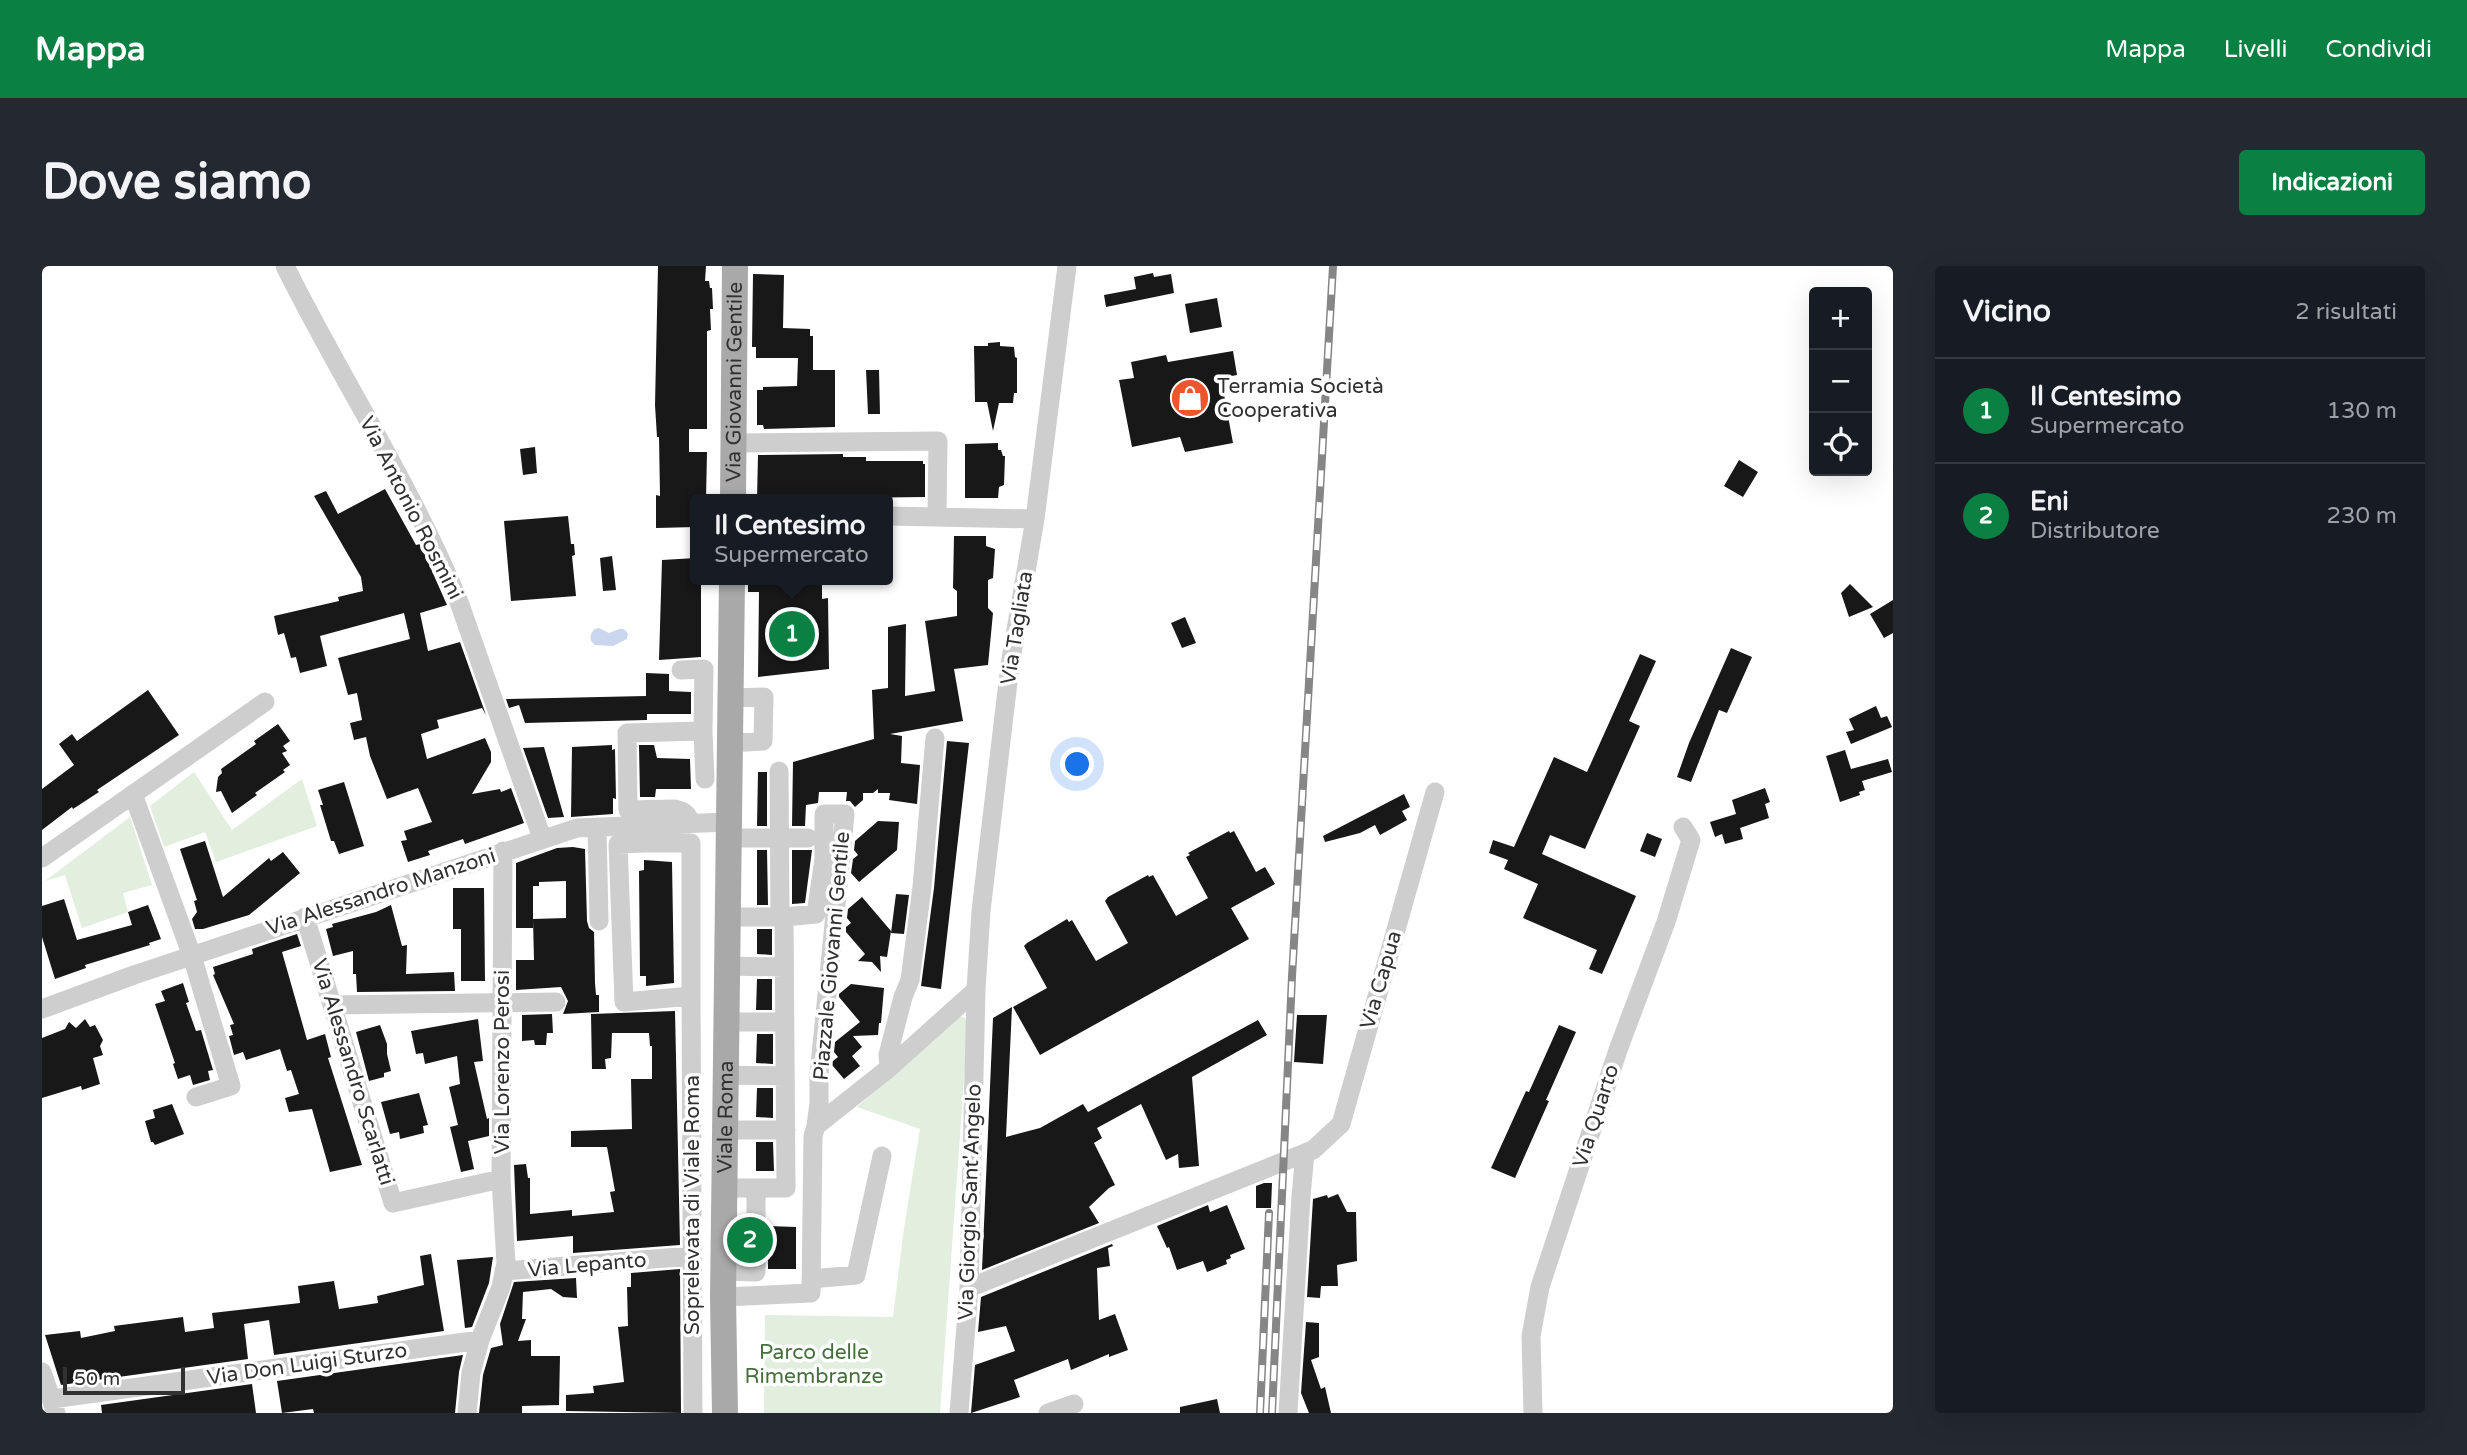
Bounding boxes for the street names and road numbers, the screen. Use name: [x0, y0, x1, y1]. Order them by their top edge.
street label: Via Giovanni Gentile: [721, 282, 747, 482]
street label: Via Antonio Rosmini: [354, 412, 468, 604]
street label: Via Tagliata: [996, 569, 1038, 687]
street label: Piazzale Giovanni Gentile: [809, 830, 855, 1082]
street label: Via Alessandro Manzoni: [263, 843, 499, 941]
street label: Via Capua: [1355, 928, 1407, 1032]
street label: Via Alessandro Scarlatti: [307, 956, 399, 1188]
street label: Via Lorenzo Perosi: [490, 970, 515, 1154]
street label: Viale Roma: [712, 1060, 738, 1174]
street label: Via Quarto: [1568, 1061, 1624, 1171]
street label: Soprelevata di Viale Roma: [680, 1075, 705, 1335]
street label: Via Giorgio Sant'Angelo: [953, 1083, 987, 1321]
street label: Via Lepanto: [527, 1247, 647, 1283]
street label: Via Don Luigi Sturzo: [205, 1338, 409, 1390]

